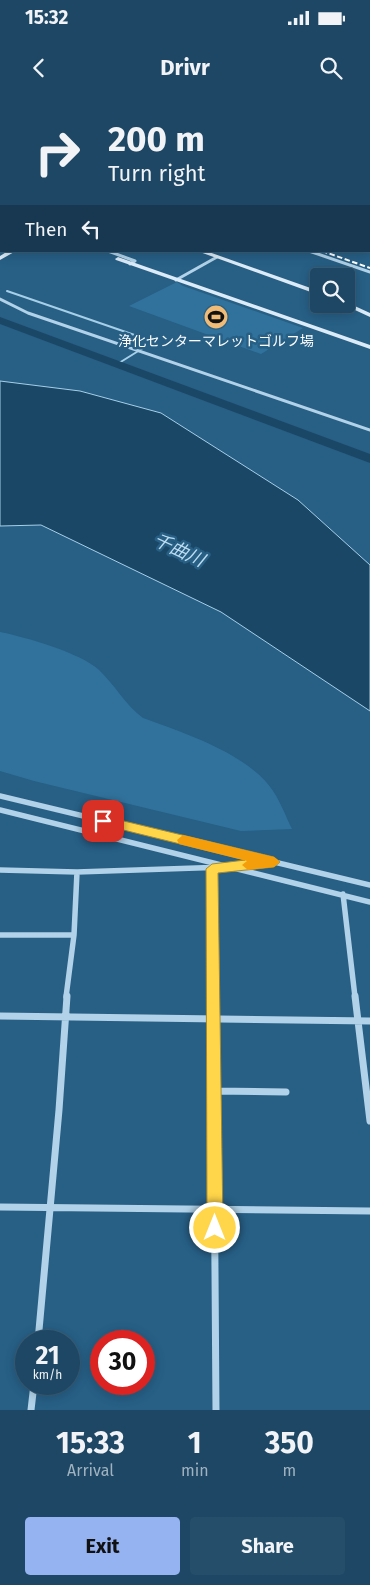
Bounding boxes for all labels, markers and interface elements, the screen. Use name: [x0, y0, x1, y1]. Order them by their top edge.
text: 15:32: [25, 6, 68, 29]
icon: back: [25, 54, 53, 82]
text: Drivr: [160, 54, 210, 81]
icon: search: [317, 54, 345, 82]
text: 200 m: [108, 118, 205, 160]
icon: right: [25, 120, 90, 185]
text: Turn right: [108, 160, 205, 187]
icon: left: [77, 215, 105, 243]
text: Then: [25, 218, 67, 241]
map controls: [310, 268, 355, 313]
button: search: [310, 268, 355, 313]
sports icon: 浄化センターマレットゴルフ場: [203, 304, 229, 330]
place label: 浄化センターマレットゴルフ場: [118, 333, 314, 350]
water label: 千曲川: [150, 529, 210, 572]
pin: [82, 800, 124, 842]
icon: arrive: [89, 807, 117, 835]
position arrow: [188, 1201, 240, 1253]
speed limit sign: 30: [90, 1330, 155, 1395]
text: 21: [36, 1341, 59, 1371]
text: km/h: [33, 1368, 62, 1382]
text: 15:33: [56, 1425, 125, 1461]
text: 1: [188, 1425, 202, 1461]
text: 350: [265, 1425, 314, 1461]
text: Arrival: [67, 1461, 114, 1480]
text: min: [181, 1461, 209, 1480]
text: m: [282, 1461, 296, 1480]
button: Exit: [25, 1517, 180, 1575]
button: Share: [190, 1517, 345, 1575]

